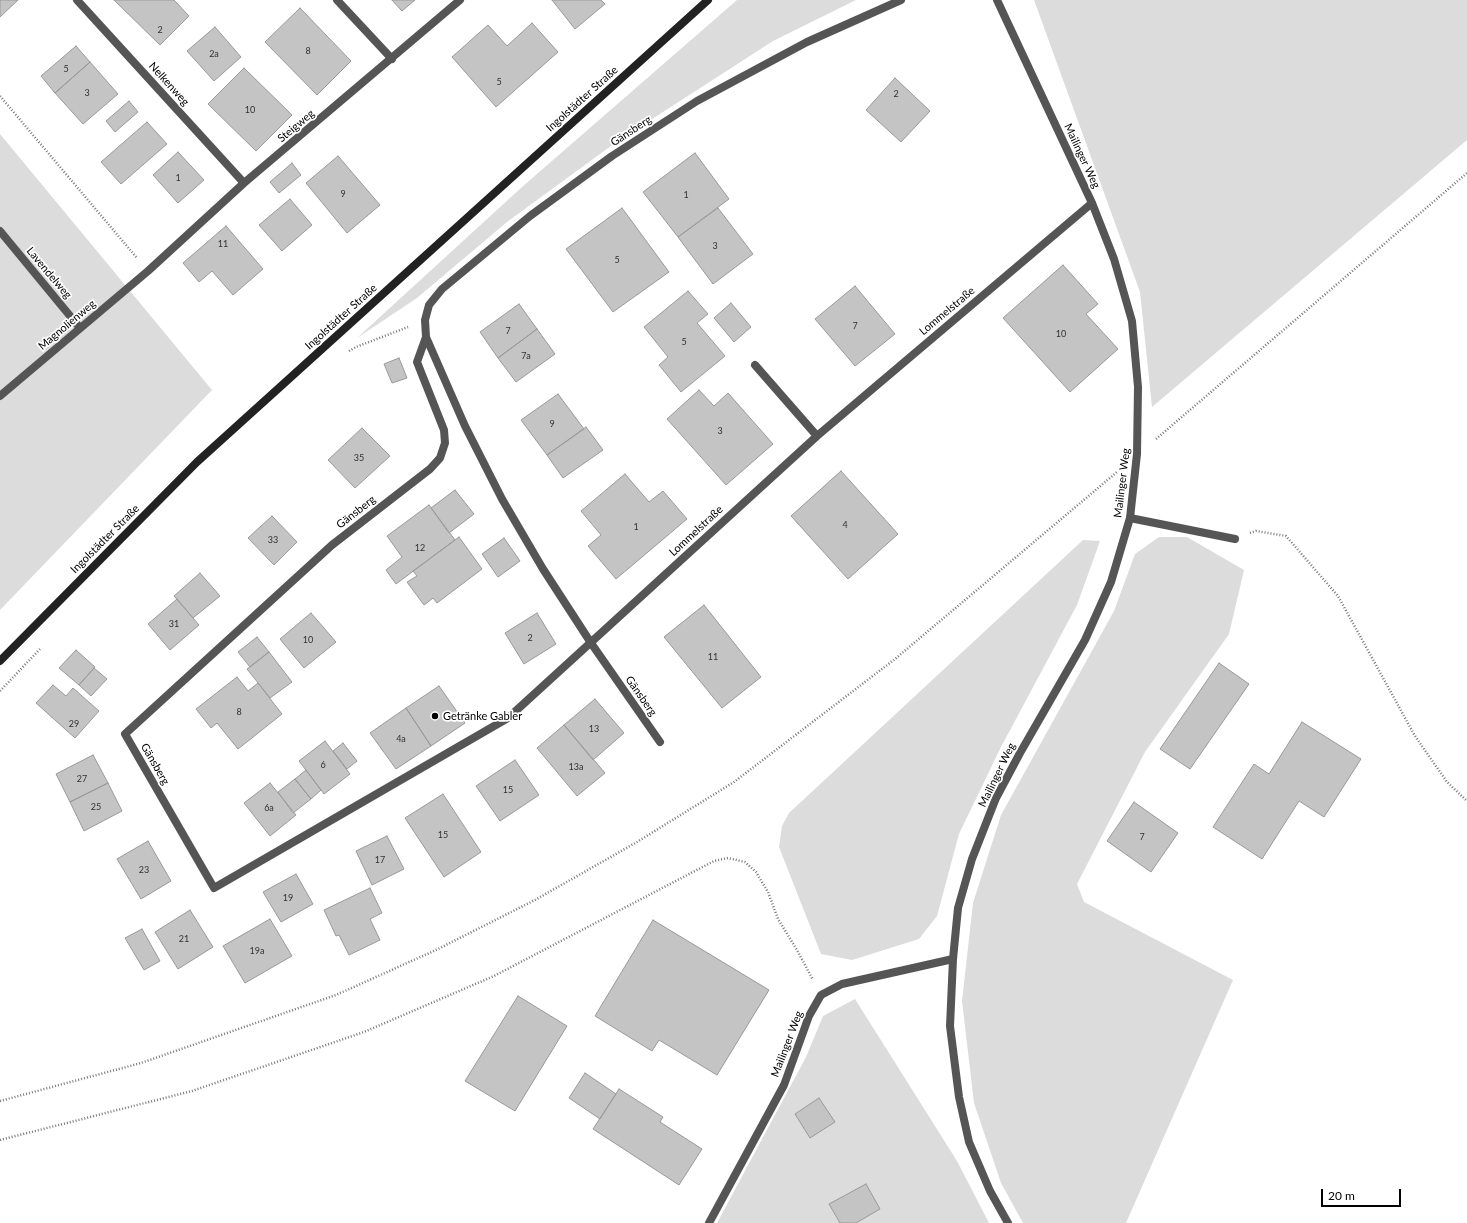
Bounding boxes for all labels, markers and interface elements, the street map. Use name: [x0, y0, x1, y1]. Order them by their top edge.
house number: 2: [157, 25, 163, 35]
house number: 8: [305, 46, 311, 56]
house number: 2a: [209, 49, 219, 59]
street label: Nelkenweg: [146, 60, 192, 108]
street label: Ingolstädter Straße: [544, 63, 620, 135]
house number: 5: [63, 64, 69, 74]
house number: 5: [496, 77, 502, 87]
house number: 3: [84, 88, 90, 98]
house number: 2: [893, 89, 899, 99]
house number: 10: [245, 105, 255, 115]
street label: Steigweg: [275, 107, 317, 145]
street label: Gänsberg: [608, 113, 654, 149]
street label: Mailinger Weg: [1061, 121, 1103, 191]
house number: 1: [175, 173, 181, 183]
house number: 9: [340, 189, 346, 199]
house number: 1: [683, 190, 689, 200]
house number: 11: [218, 239, 228, 249]
house number: 3: [712, 241, 718, 251]
street label: Lavendelweg: [24, 245, 74, 301]
house number: 5: [614, 255, 620, 265]
street label: Ingolstädter Straße: [303, 281, 379, 353]
street label: Lommelstraße: [917, 284, 977, 338]
street label: Magnolienweg: [36, 297, 98, 353]
house number: 7: [852, 321, 858, 331]
house number: 7: [505, 326, 511, 336]
house number: 10: [1056, 329, 1066, 339]
house number: 5: [681, 337, 687, 347]
house number: 7a: [521, 351, 531, 361]
house number: 9: [549, 419, 555, 429]
house number: 3: [717, 426, 723, 436]
street label: Mailinger Weg: [1111, 447, 1133, 519]
house number: 35: [354, 453, 364, 463]
street label: Gänsberg: [334, 493, 378, 531]
street label: Ingolstädter Straße: [68, 502, 142, 576]
street label: Lommelstraße: [667, 503, 725, 559]
house number: 4: [842, 520, 848, 530]
house number: 1: [633, 522, 639, 532]
house number: 33: [268, 535, 278, 545]
house number: 12: [415, 543, 425, 553]
house number: 31: [169, 619, 179, 629]
house number: 2: [527, 633, 533, 643]
house number: 10: [303, 635, 313, 645]
house number: 11: [708, 652, 718, 662]
street label: Gänsberg: [622, 673, 660, 719]
house number: 8: [236, 707, 242, 717]
place label: Getränke Gabler: [443, 709, 522, 723]
marker: Getränke Gabler: [430, 711, 440, 721]
house number: 29: [69, 719, 79, 729]
house number: 13: [589, 724, 599, 734]
house number: 4a: [396, 734, 406, 744]
street label: Gänsberg: [138, 741, 172, 787]
street label: Mailinger Weg: [976, 741, 1018, 809]
house number: 6: [320, 760, 326, 770]
house number: 13a: [569, 762, 583, 772]
house number: 27: [77, 774, 87, 784]
house number: 15: [503, 785, 513, 795]
house number: 25: [91, 802, 101, 812]
house number: 6a: [264, 803, 274, 813]
house number: 15: [438, 830, 448, 840]
house number: 7: [1139, 832, 1145, 842]
house number: 17: [375, 855, 385, 865]
house number: 23: [139, 865, 149, 875]
house number: 19: [283, 893, 293, 903]
house number: 21: [179, 934, 189, 944]
house number: 19a: [250, 946, 264, 956]
street label: Mailinger Weg: [768, 1009, 806, 1079]
scale bar: [1323, 1181, 1403, 1207]
text: 20 m: [1328, 1188, 1355, 1203]

